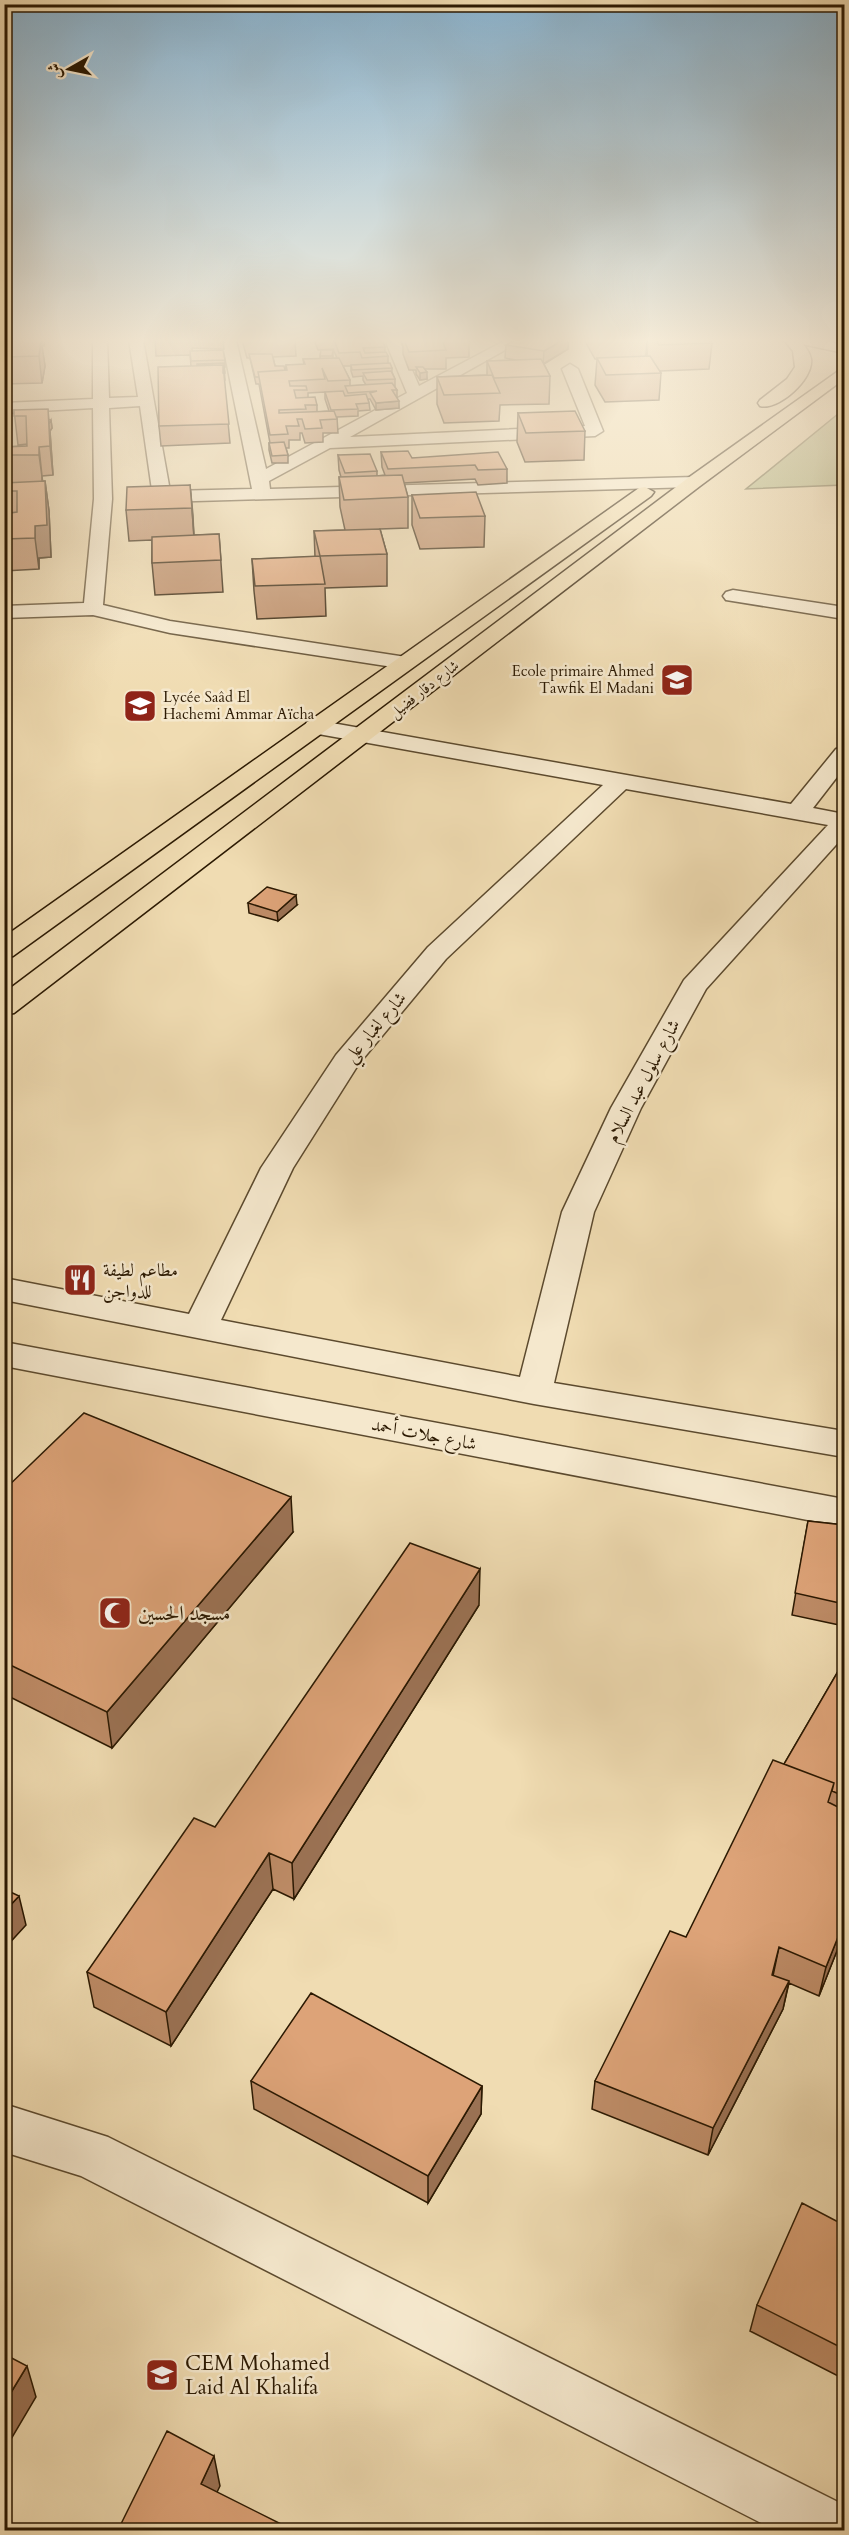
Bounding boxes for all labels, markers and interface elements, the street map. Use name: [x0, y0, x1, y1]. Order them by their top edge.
north arrow: [39, 39, 99, 99]
text: ش: [43, 62, 67, 81]
street label: شارع دقار فضيل: [385, 655, 465, 725]
place label: Ecole primaire Ahmed Tawfik El Madani: [511, 661, 654, 698]
school or university icon: Ecole primaire Ahmed Tawfik El Madani: [659, 662, 695, 698]
place label: Lycée Saâd El Hachemi Ammar Aïcha: [163, 687, 315, 724]
school or university icon: Lycée Saâd El Hachemi Ammar Aïcha: [122, 688, 158, 724]
street label: شارع لغبار علي: [338, 987, 415, 1071]
street label: شارع سلول عبد السلام: [600, 1015, 689, 1149]
place label: مطاعم لطيفة للدواجن: [103, 1258, 178, 1304]
restaurant icon: مطاعم لطيفة للدواجن: [62, 1262, 98, 1298]
street label: شارع جلات أحمد: [369, 1411, 479, 1459]
mosque icon: مسجد الحسين: [97, 1595, 133, 1631]
place label: مسجد الحسين: [138, 1599, 231, 1628]
place label: CEM Mohamed Laid Al Khalifa: [185, 2349, 330, 2402]
school or university icon: CEM Mohamed Laid Al Khalifa: [144, 2357, 180, 2393]

